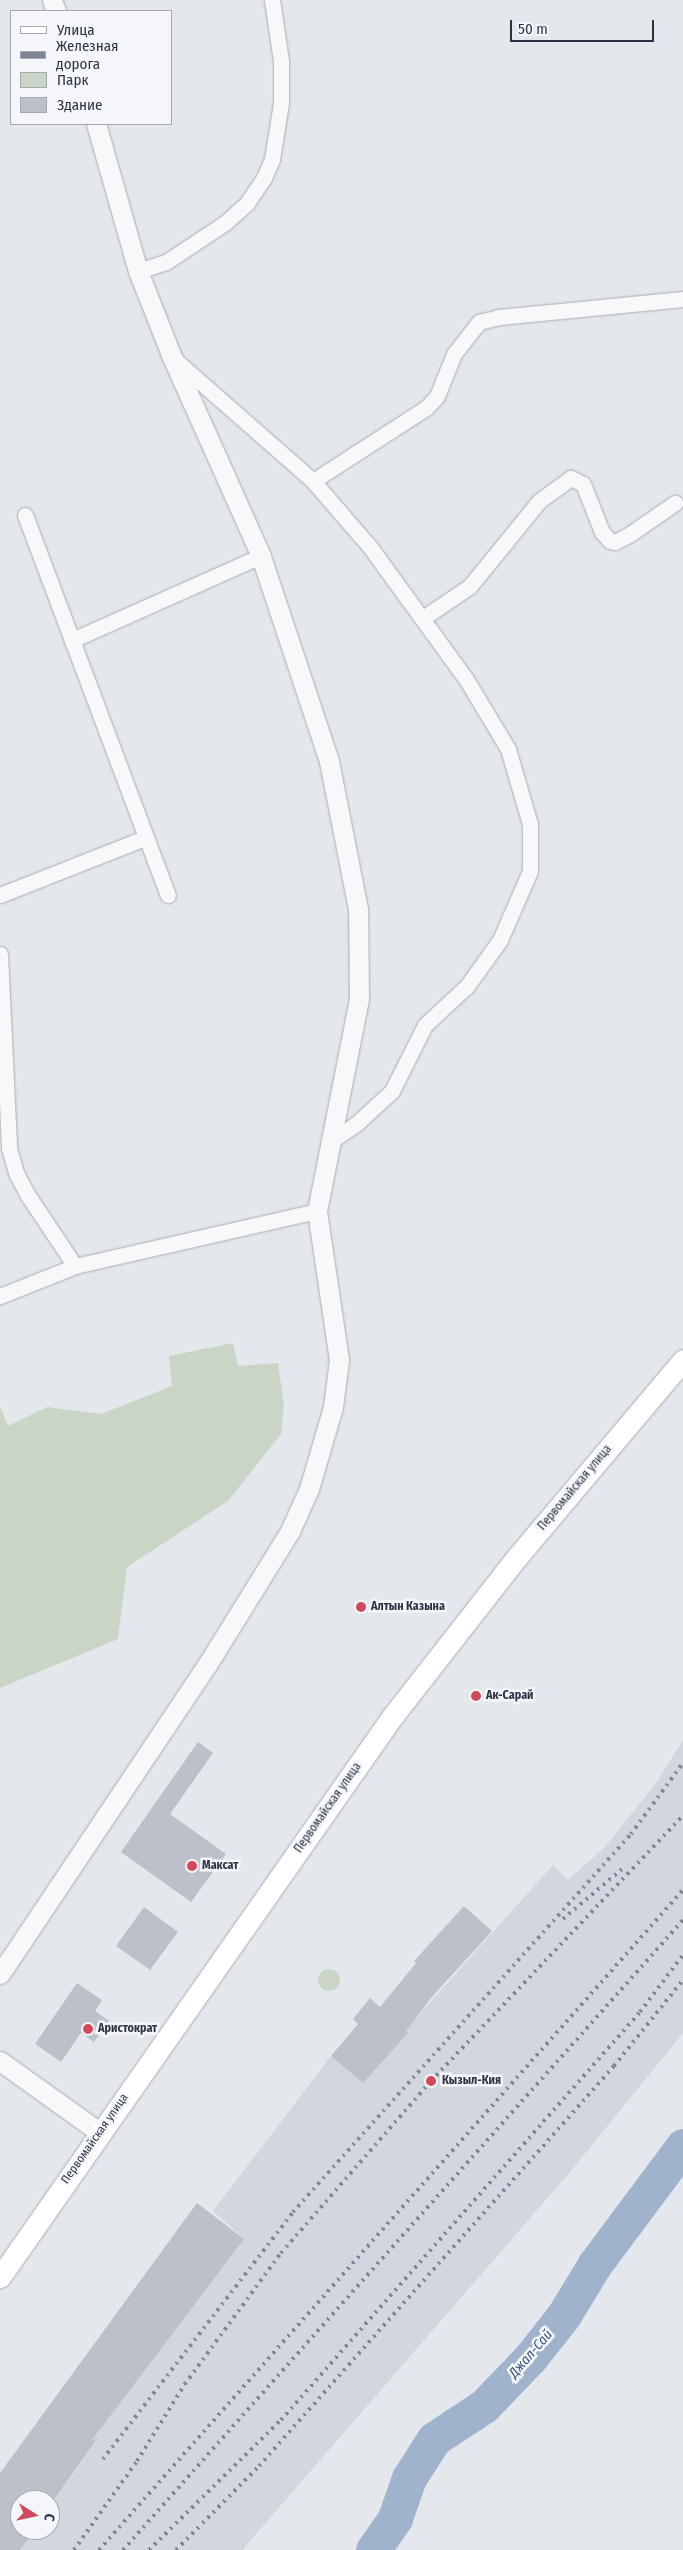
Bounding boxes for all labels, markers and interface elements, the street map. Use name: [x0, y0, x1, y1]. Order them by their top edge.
legend: [10, 10, 172, 125]
scale bar: [513, 10, 657, 42]
text: 50 m: [518, 20, 548, 38]
text: Улица: [57, 21, 95, 39]
text: Железная дорога: [56, 37, 118, 73]
text: Парк: [57, 71, 88, 89]
text: Здание: [57, 96, 103, 114]
street label: Первомайская улица: [535, 1442, 615, 1534]
place label: Алтын Казына: [371, 1600, 445, 1614]
marker: Алтын Казына: [355, 1601, 367, 1613]
place label: Ак-Сарай: [486, 1689, 534, 1703]
marker: Ак-Сарай: [470, 1690, 482, 1702]
street label: Первомайская улица: [291, 1760, 365, 1856]
place label: Максат: [202, 1859, 238, 1873]
marker: Максат: [186, 1860, 198, 1872]
place label: Аристократ: [98, 2022, 157, 2036]
marker: Аристократ: [82, 2023, 94, 2035]
marker: Кызыл-Кия: [424, 2074, 438, 2088]
place label: Кызыл-Кия: [442, 2074, 501, 2088]
street label: Первомайская улица: [58, 2091, 132, 2187]
water label: Джал-Сай: [506, 2327, 556, 2381]
north arrow: [10, 2490, 60, 2540]
text: С: [40, 2512, 58, 2523]

